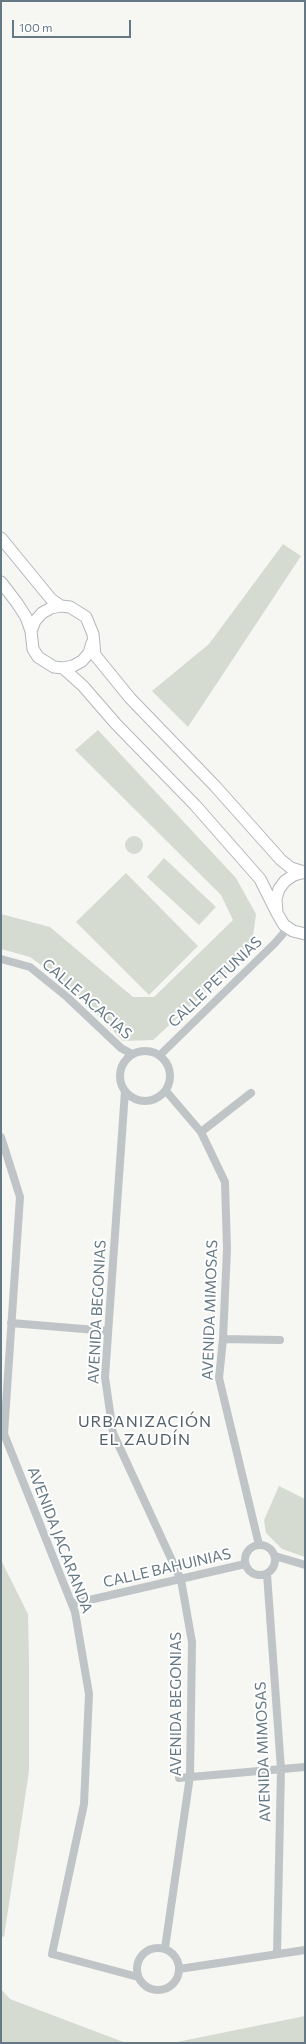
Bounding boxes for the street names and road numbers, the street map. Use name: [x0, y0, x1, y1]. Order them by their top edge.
street label: CALLE PETUNIAS: [164, 933, 266, 1031]
street label: CALLE ACACIAS: [38, 955, 136, 1043]
street label: AVENIDA BEGONIAS: [84, 1239, 110, 1385]
street label: AVENIDA MIMOSAS: [199, 1239, 221, 1381]
street label: AVENIDA JACARANDA: [24, 1464, 96, 1616]
street label: CALLE BAHUINIAS: [101, 1545, 233, 1591]
street label: AVENIDA BEGONIAS: [167, 1632, 185, 1776]
street label: AVENIDA MIMOSAS: [252, 1681, 274, 1823]

